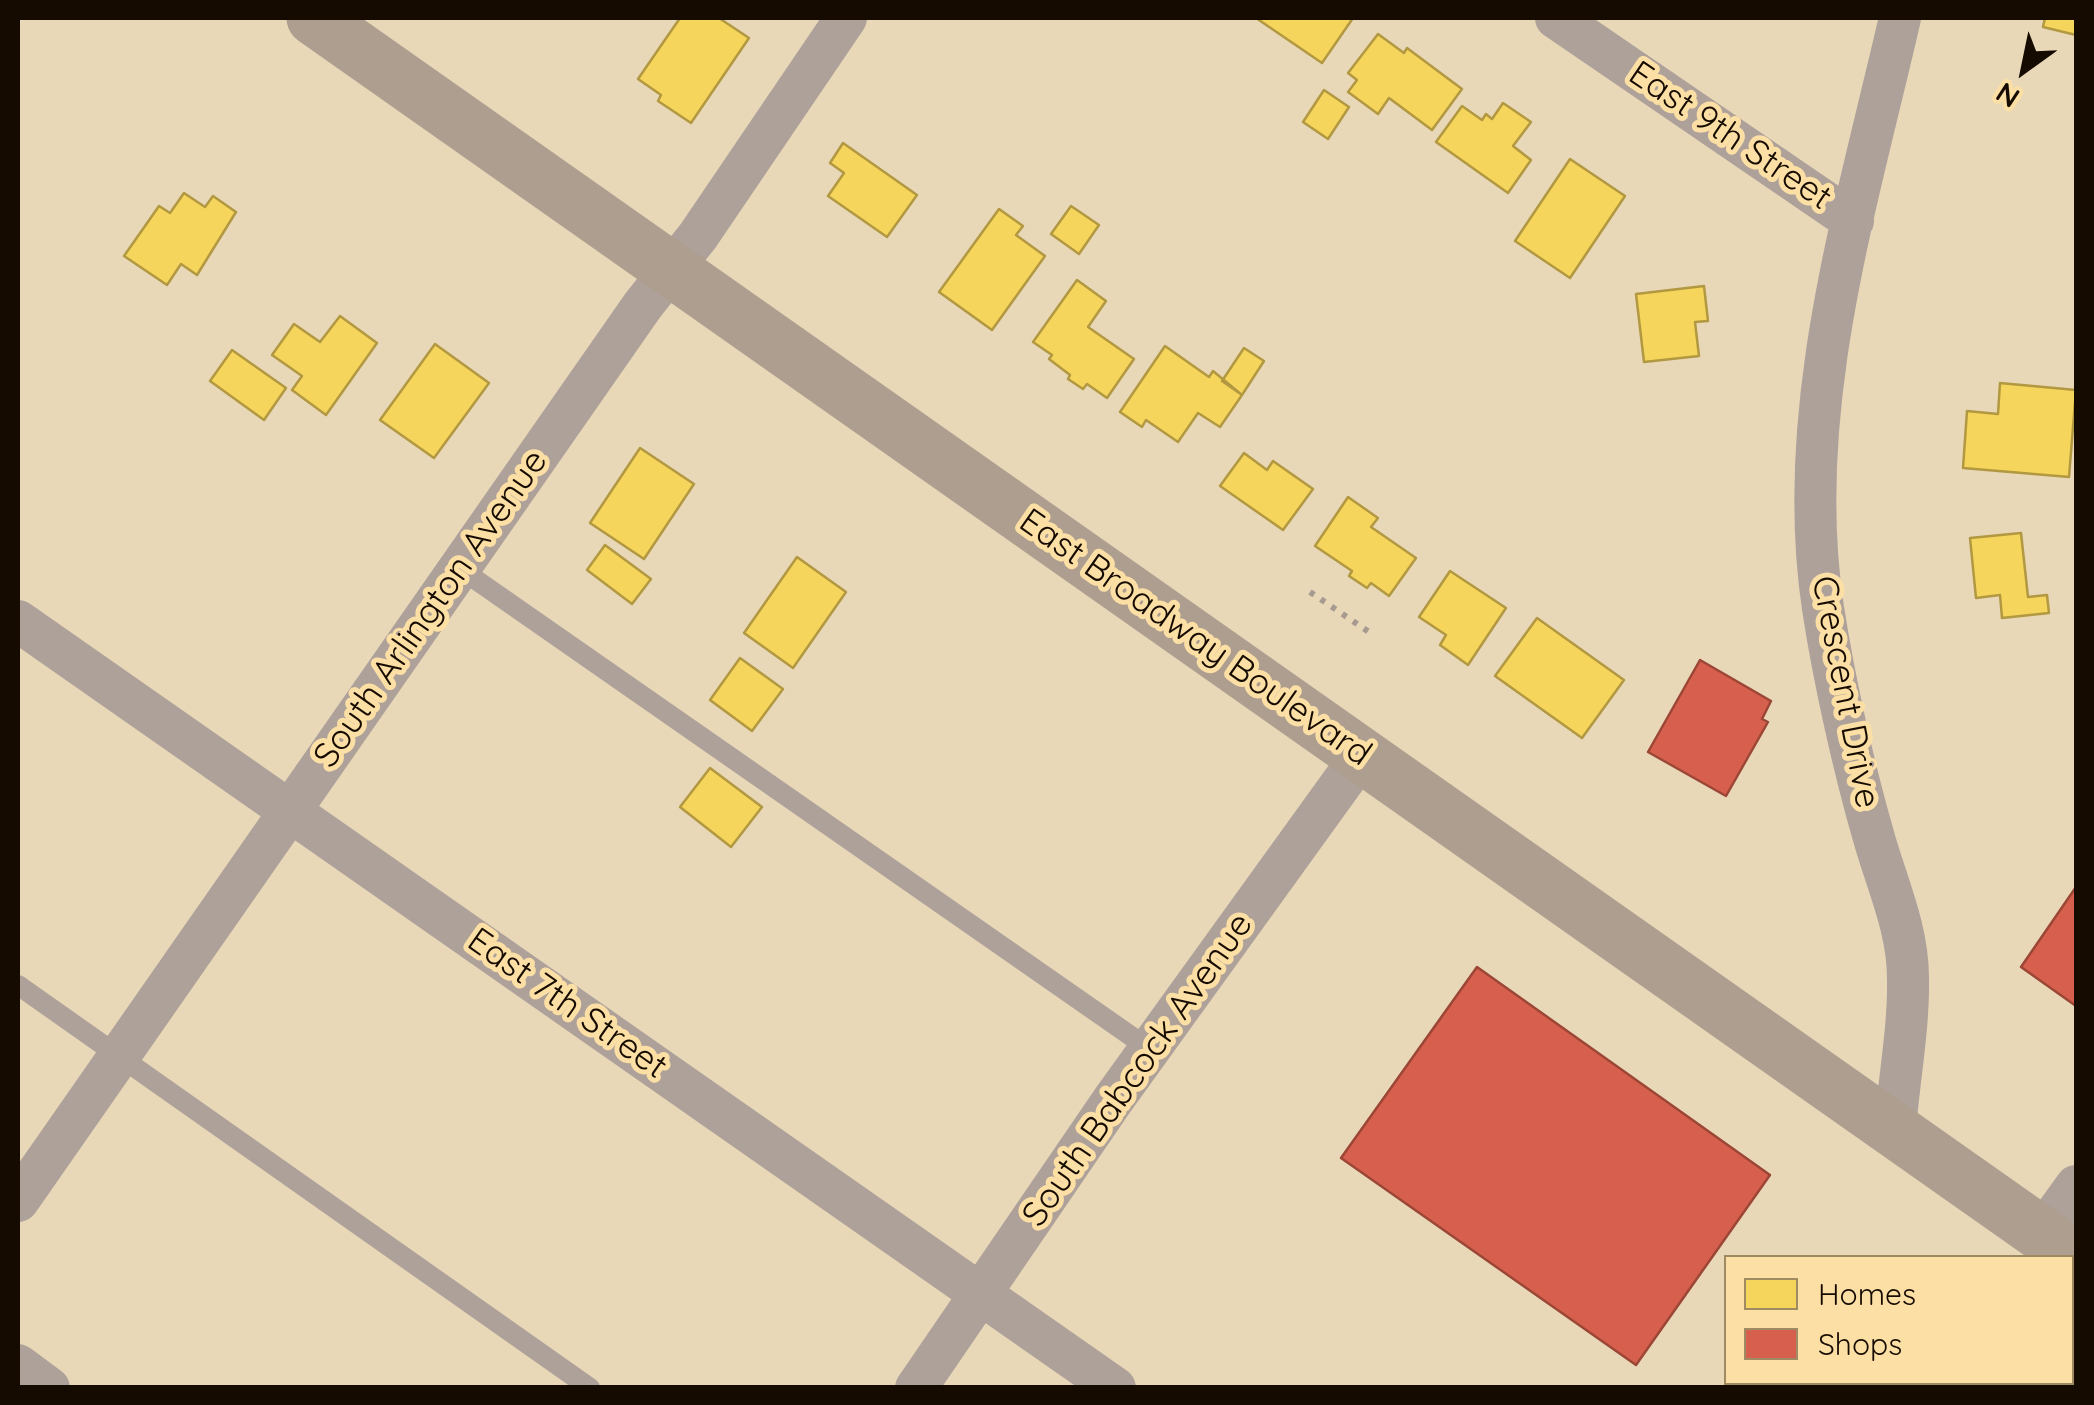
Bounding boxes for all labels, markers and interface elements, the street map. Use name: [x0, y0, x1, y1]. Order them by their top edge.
north arrow: [1974, 20, 2074, 120]
street label: East 9th Street: [1621, 53, 1839, 219]
text: N: [1989, 75, 2026, 116]
street label: South Arlington Avenue: [305, 442, 557, 776]
street label: East Broadway Boulevard: [1011, 500, 1379, 776]
street label: Crescent Drive: [1802, 572, 1888, 812]
street label: South Babcock Avenue: [1014, 905, 1262, 1235]
street label: East 7th Street: [459, 920, 675, 1088]
legend: [1724, 1255, 2074, 1385]
text: Homes: [1818, 1275, 1916, 1313]
text: Shops: [1818, 1325, 1902, 1363]

